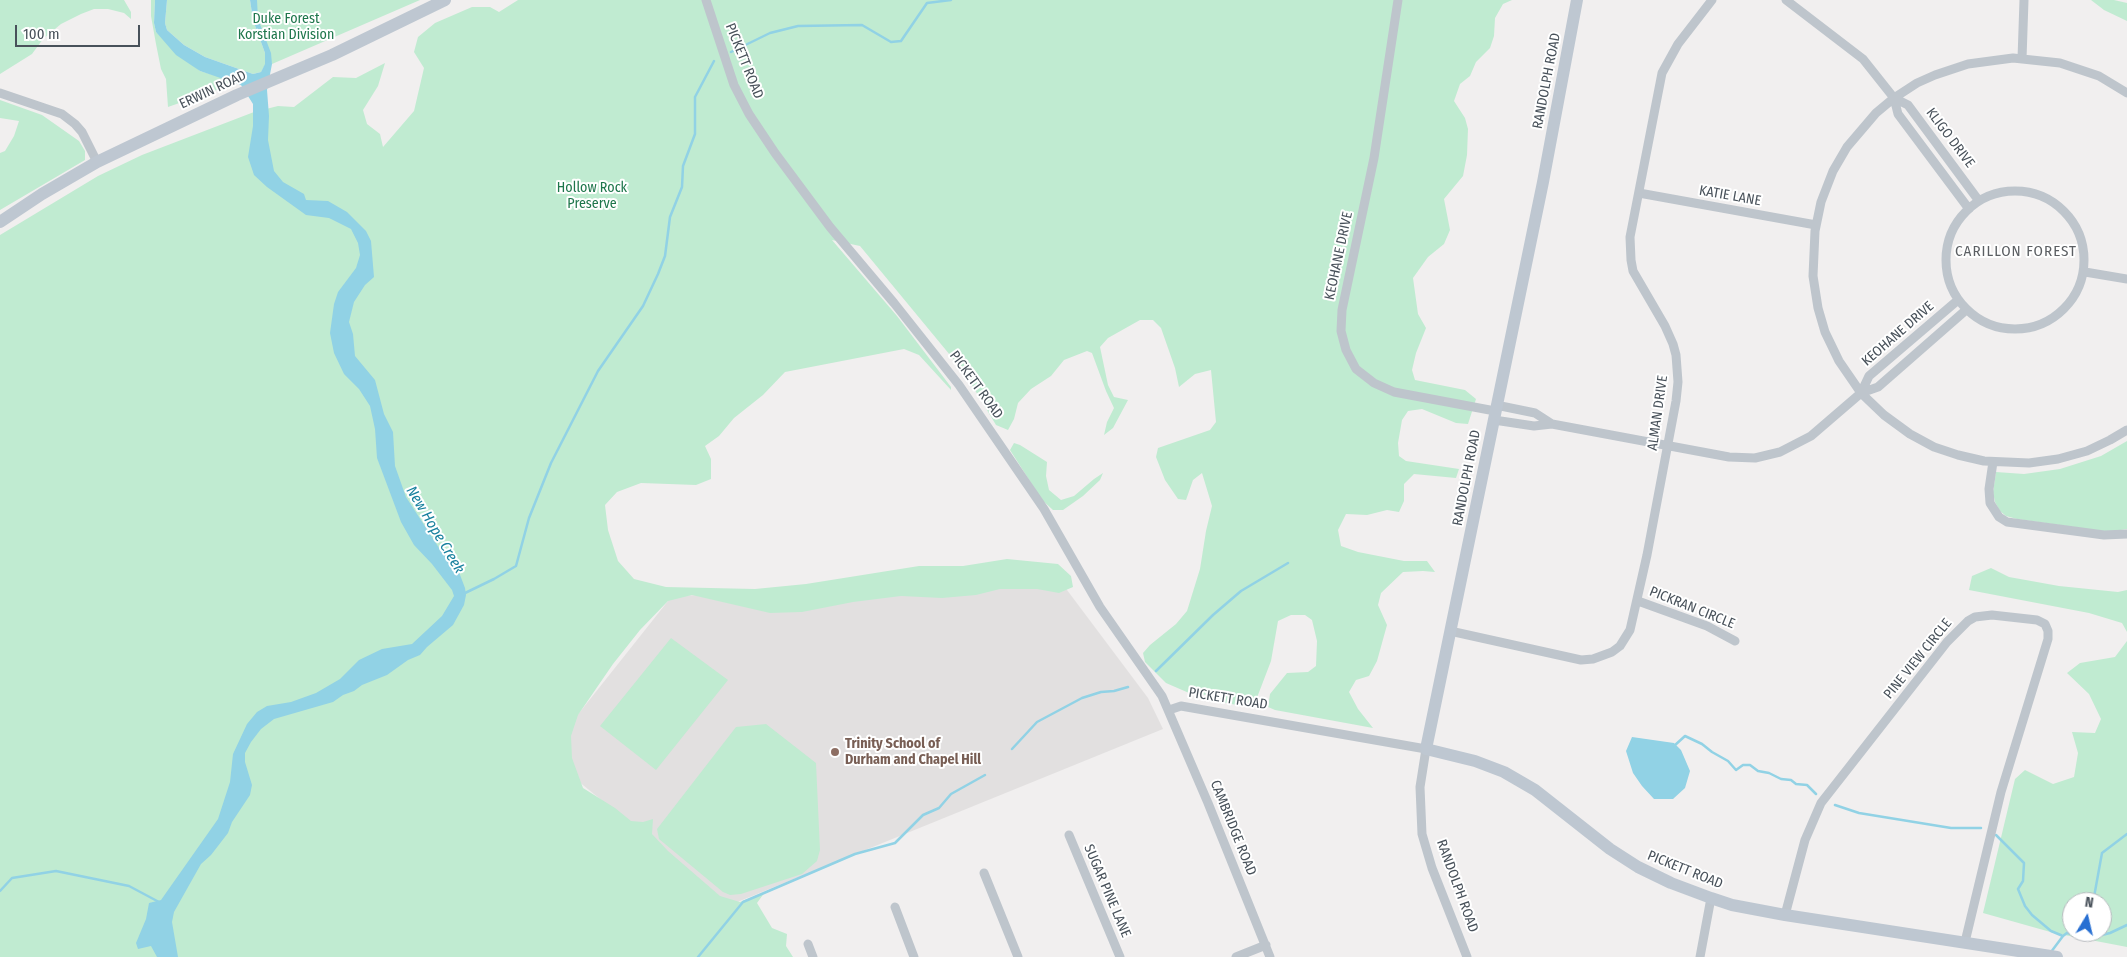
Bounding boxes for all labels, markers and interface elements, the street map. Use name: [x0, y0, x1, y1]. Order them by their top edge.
park label: Duke Forest Korstian Division: [238, 11, 334, 44]
scale bar: [18, 15, 142, 47]
street label: PICKETT ROAD: [721, 21, 767, 101]
text: 100 m: [23, 25, 60, 43]
street label: RANDOLPH ROAD: [1529, 32, 1565, 130]
street label: ERWIN ROAD: [177, 67, 249, 113]
street label: KLIGO DRIVE: [1922, 105, 1978, 171]
park label: Hollow Rock Preserve: [557, 180, 627, 212]
street label: KATIE LANE: [1698, 182, 1762, 210]
street label: KEOHANE DRIVE: [1321, 210, 1357, 302]
district label: CARILLON FOREST: [1953, 243, 2079, 261]
street label: KEOHANE DRIVE: [1859, 298, 1937, 370]
street label: PICKETT ROAD: [946, 348, 1006, 422]
street label: ALMAN DRIVE: [1644, 374, 1672, 452]
street label: RANDOLPH ROAD: [1449, 429, 1485, 527]
water label: New Hope Creek: [402, 483, 468, 577]
street label: PICKRAN CIRCLE: [1647, 583, 1737, 633]
street label: PINE VIEW CIRCLE: [1880, 615, 1956, 703]
street label: PICKETT ROAD: [1187, 684, 1269, 714]
place label: Trinity School of Durham and Chapel Hill: [845, 736, 981, 769]
marker: Trinity School of Durham and Chapel Hill: [829, 746, 841, 758]
street label: CAMBRIDGE ROAD: [1206, 778, 1260, 878]
street label: RANDOLPH ROAD: [1432, 837, 1482, 935]
street label: SUGAR PINE LANE: [1080, 842, 1134, 940]
street label: PICKETT ROAD: [1645, 847, 1725, 893]
north arrow: [2062, 892, 2112, 942]
text: N: [2084, 894, 2095, 912]

